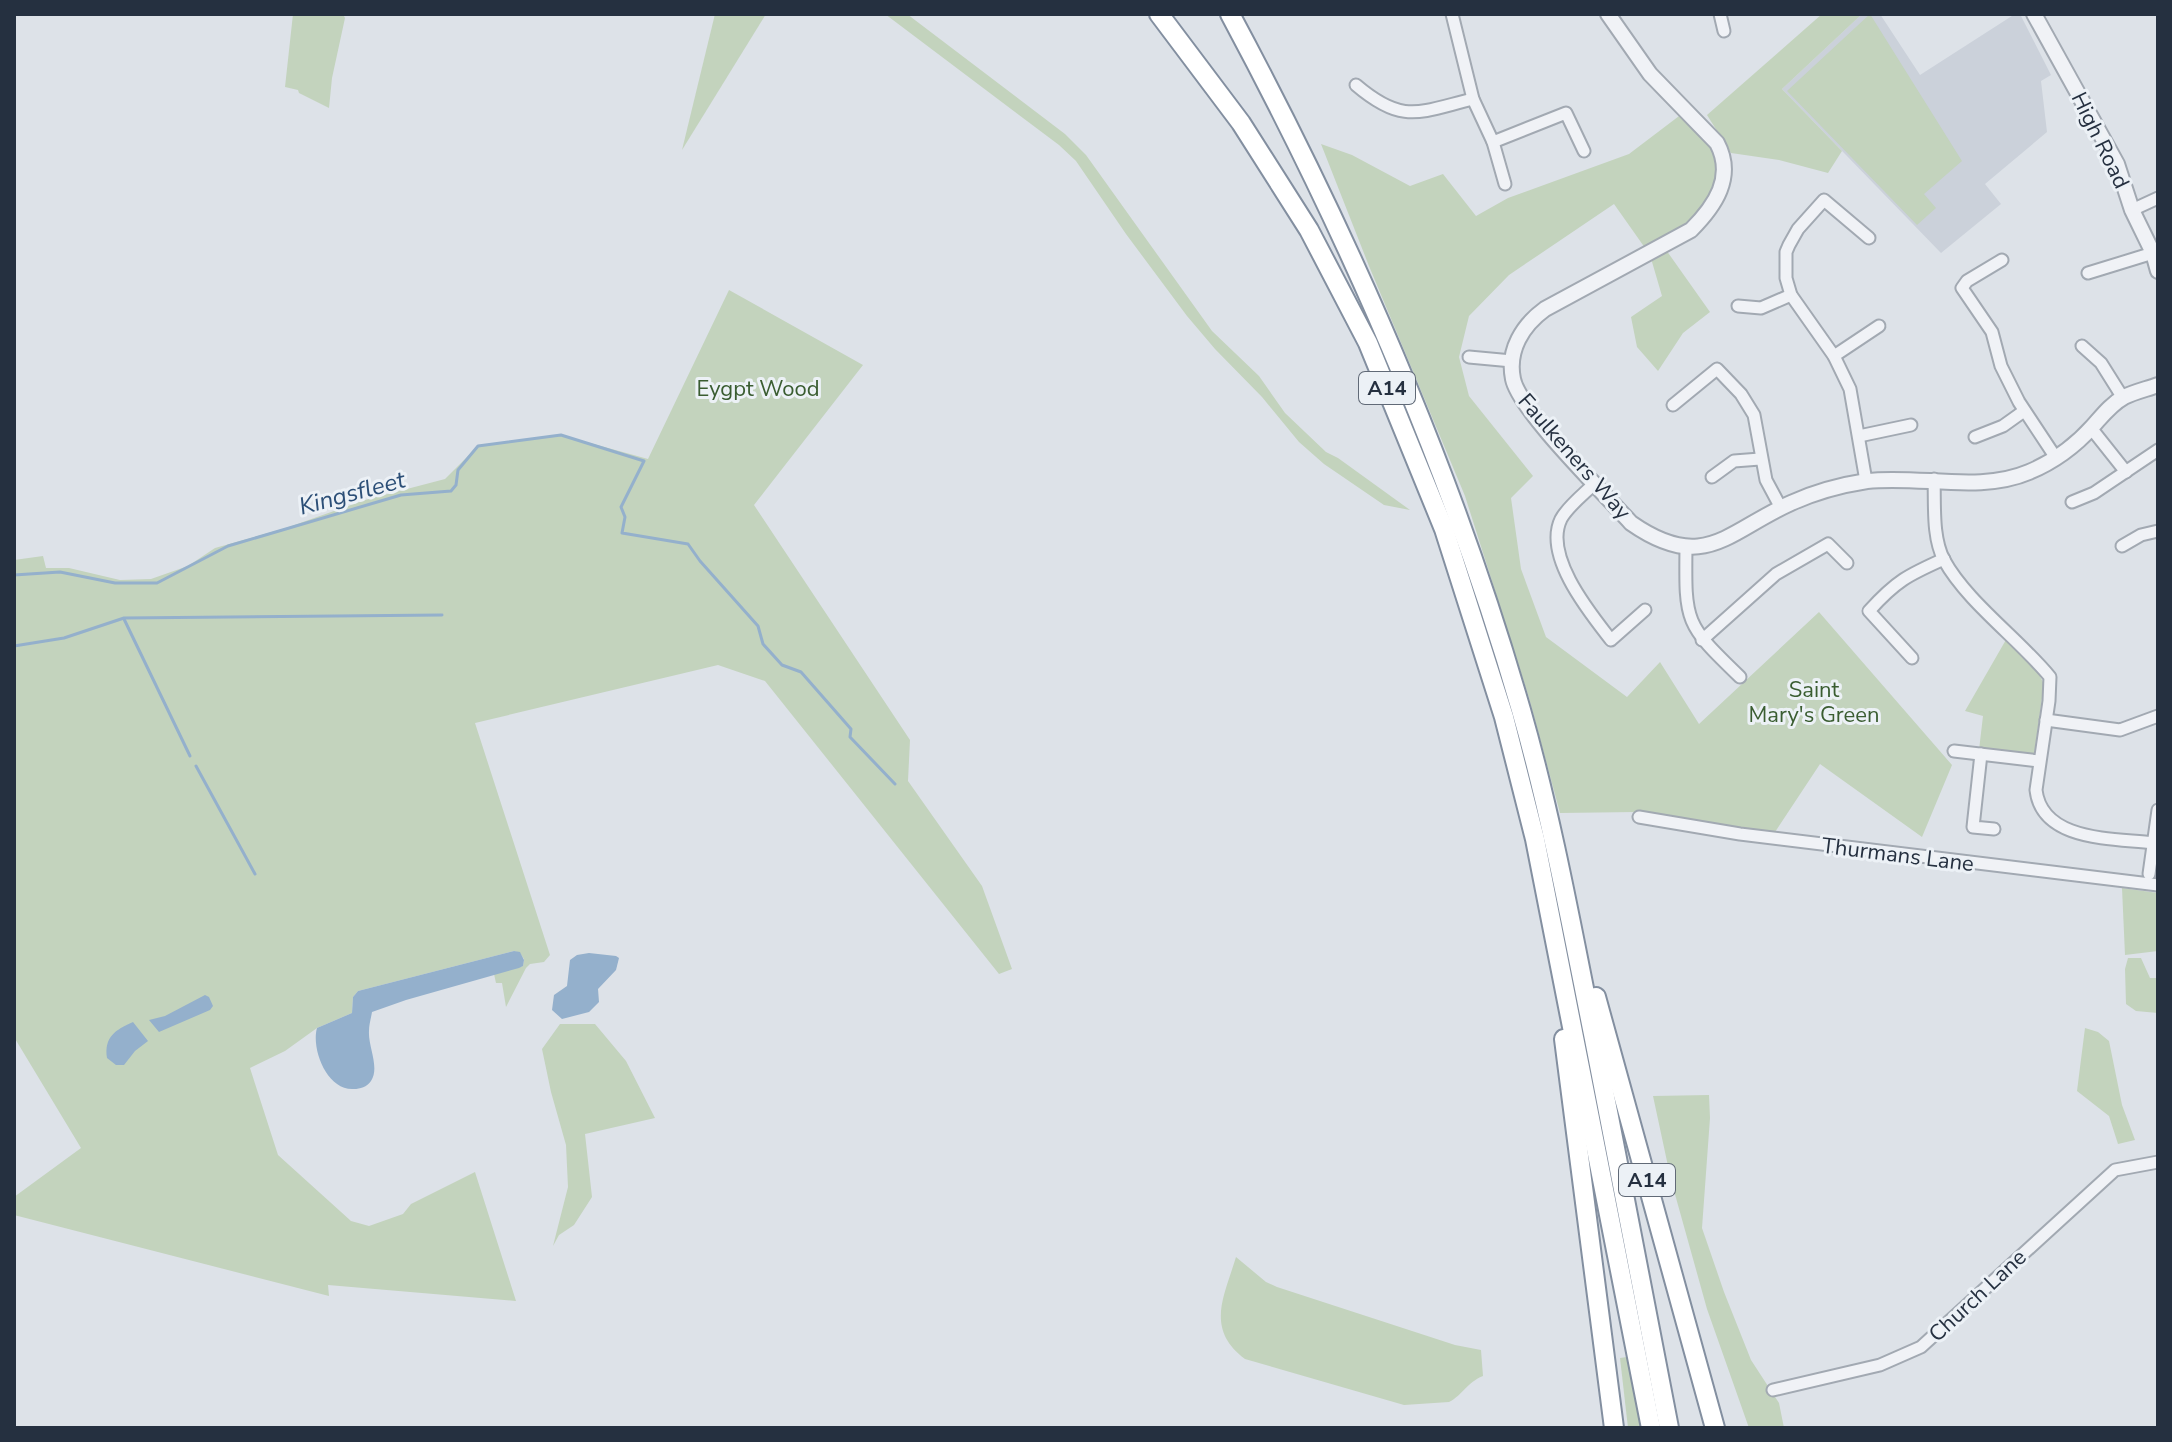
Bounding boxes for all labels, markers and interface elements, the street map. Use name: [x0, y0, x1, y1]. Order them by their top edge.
street label: High Road: [2064, 87, 2136, 194]
road number: A14: [1359, 372, 1415, 404]
park label: Eygpt Wood: [697, 374, 819, 404]
street label: Faulkeners Way: [1511, 387, 1638, 527]
water label: Kingsfleet: [295, 463, 409, 523]
park label: Saint Mary's Green: [1748, 675, 1880, 730]
street label: Thurmans Lane: [1820, 831, 1976, 879]
road number: A14: [1619, 1164, 1675, 1196]
street label: Church Lane: [1922, 1243, 2033, 1349]

